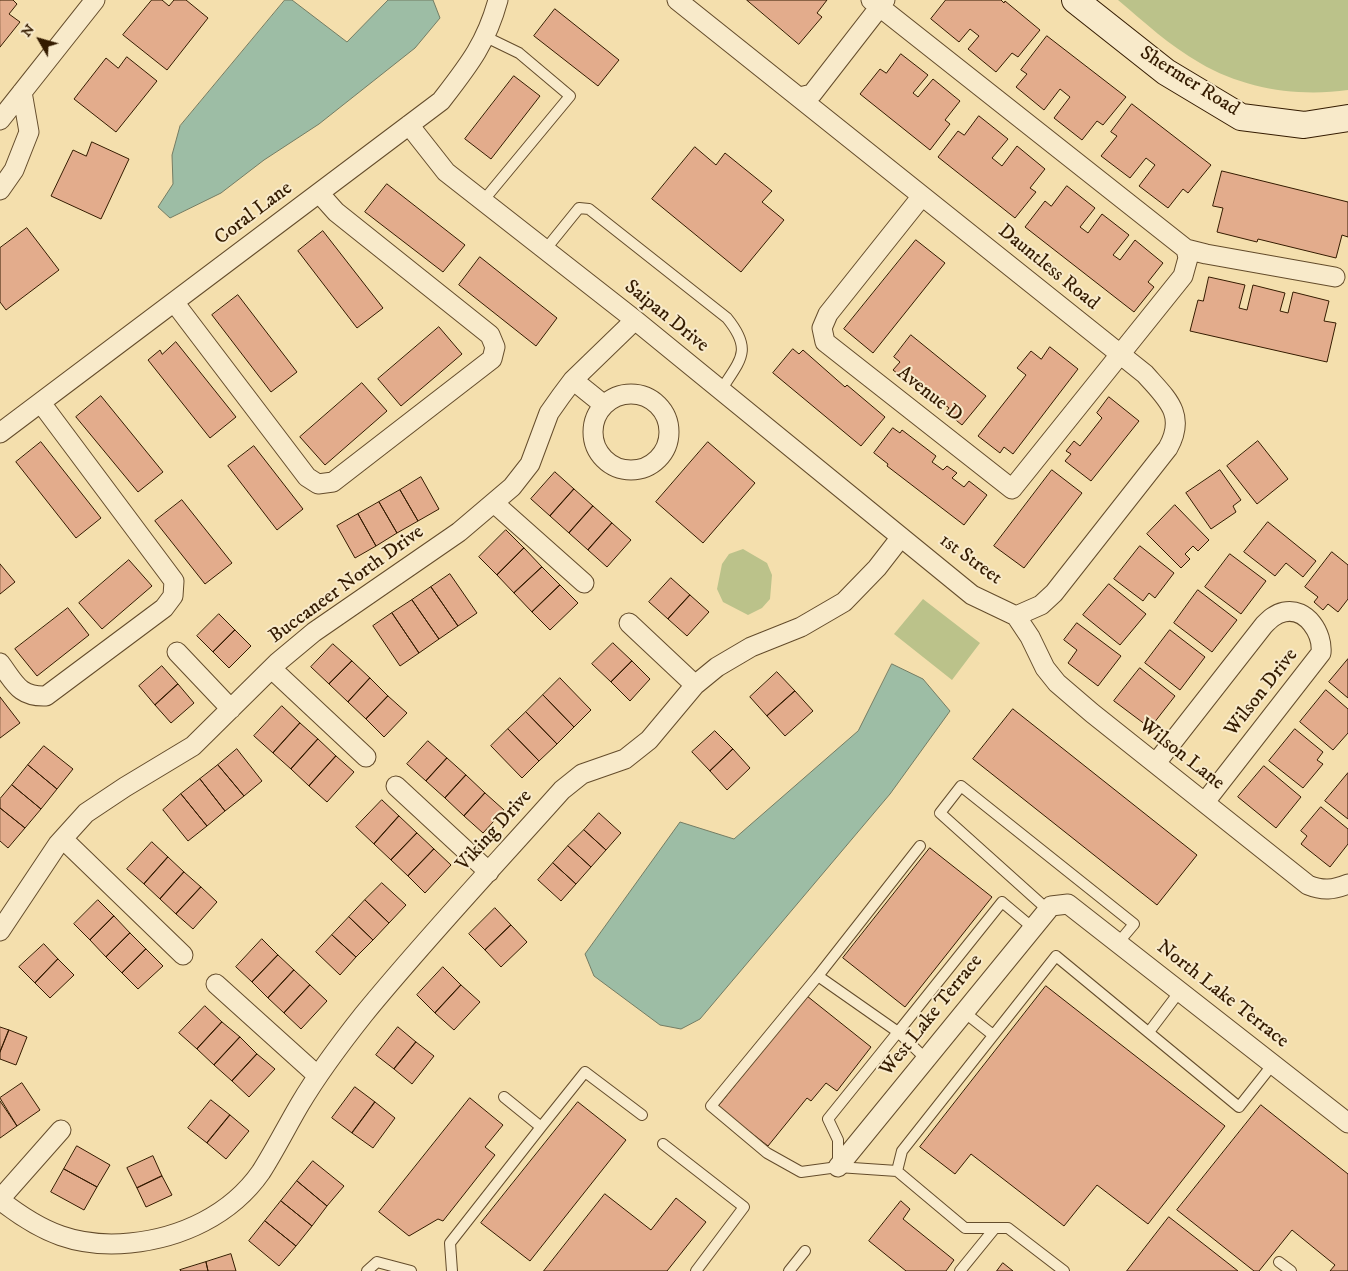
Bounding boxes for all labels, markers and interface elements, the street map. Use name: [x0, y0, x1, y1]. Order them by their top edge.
north arrow: [15, 15, 65, 65]
text: N: [18, 21, 39, 41]
street label: Shermer Road: [1135, 42, 1243, 122]
street label: Coral Lane: [211, 177, 297, 251]
street label: Dauntless Road: [993, 220, 1103, 316]
street label: Saipan Drive: [619, 276, 713, 358]
street label: Avenue D: [891, 362, 967, 428]
street label: Buccaneer North Drive: [265, 521, 429, 649]
street label: 1st Street: [934, 529, 1006, 591]
street label: Wilson Drive: [1220, 644, 1304, 742]
street label: Wilson Lane: [1133, 714, 1229, 796]
street label: Viking Drive: [452, 785, 538, 877]
street label: North Lake Terrace: [1151, 936, 1293, 1054]
street label: West Lake Terrace: [876, 950, 988, 1082]

